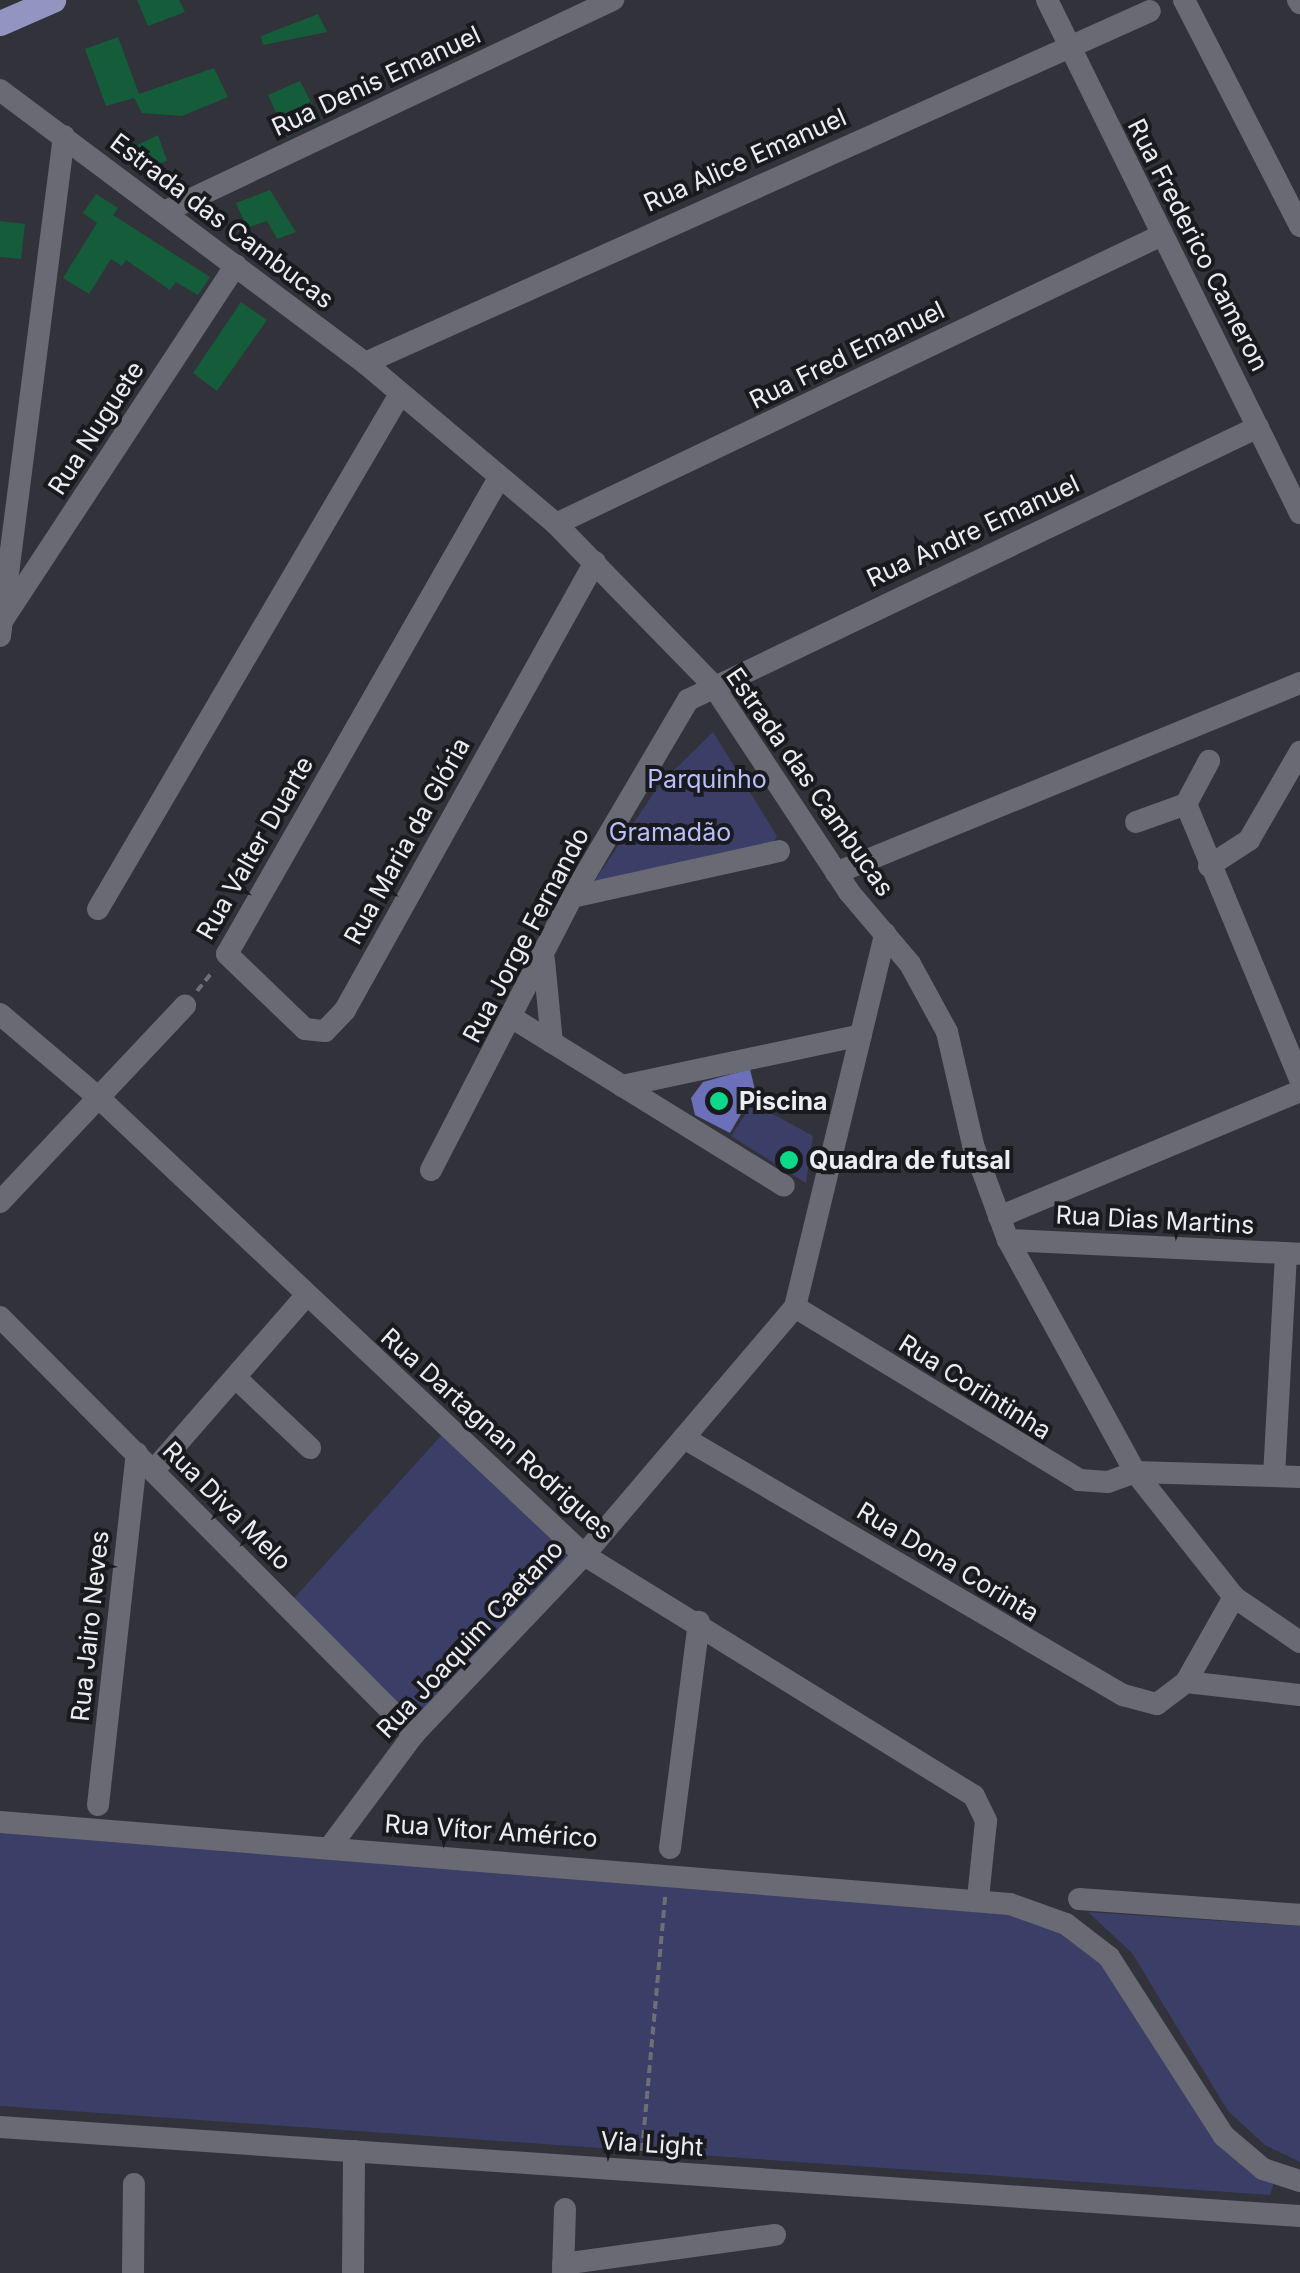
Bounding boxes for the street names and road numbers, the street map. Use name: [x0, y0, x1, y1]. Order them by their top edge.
street label: Rua Denis Emanuel: [267, 19, 485, 143]
street label: Rua Alice Emanuel: [639, 102, 851, 218]
street label: Rua Frederico Cameron: [1121, 114, 1275, 376]
street label: Estrada das Cambucas: [104, 127, 340, 315]
street label: Rua Fred Emanuel: [745, 295, 949, 415]
street label: Rua Nuguete: [42, 356, 150, 500]
street label: Rua Andre Emanuel: [862, 469, 1084, 593]
street label: Estrada das Cambucas: [720, 662, 900, 902]
street label: Rua Maria da Glória: [338, 733, 476, 949]
street label: Rua Valter Duarte: [190, 751, 320, 945]
street label: Rua Jorge Fernando: [457, 822, 595, 1048]
street label: Rua Dias Martins: [1055, 1200, 1255, 1240]
street label: Rua Dartagnan Rodrigues: [375, 1322, 619, 1546]
street label: Rua Corintinha: [893, 1328, 1057, 1446]
street label: Rua Diva Melo: [157, 1436, 297, 1576]
street label: Rua Dona Corinta: [852, 1496, 1044, 1628]
street label: Rua Jairo Neves: [65, 1529, 115, 1723]
street label: Rua Joaquim Caetano: [371, 1534, 569, 1744]
street label: Rua Vítor Américo: [383, 1809, 599, 1853]
street label: Via Light: [600, 2125, 704, 2163]

